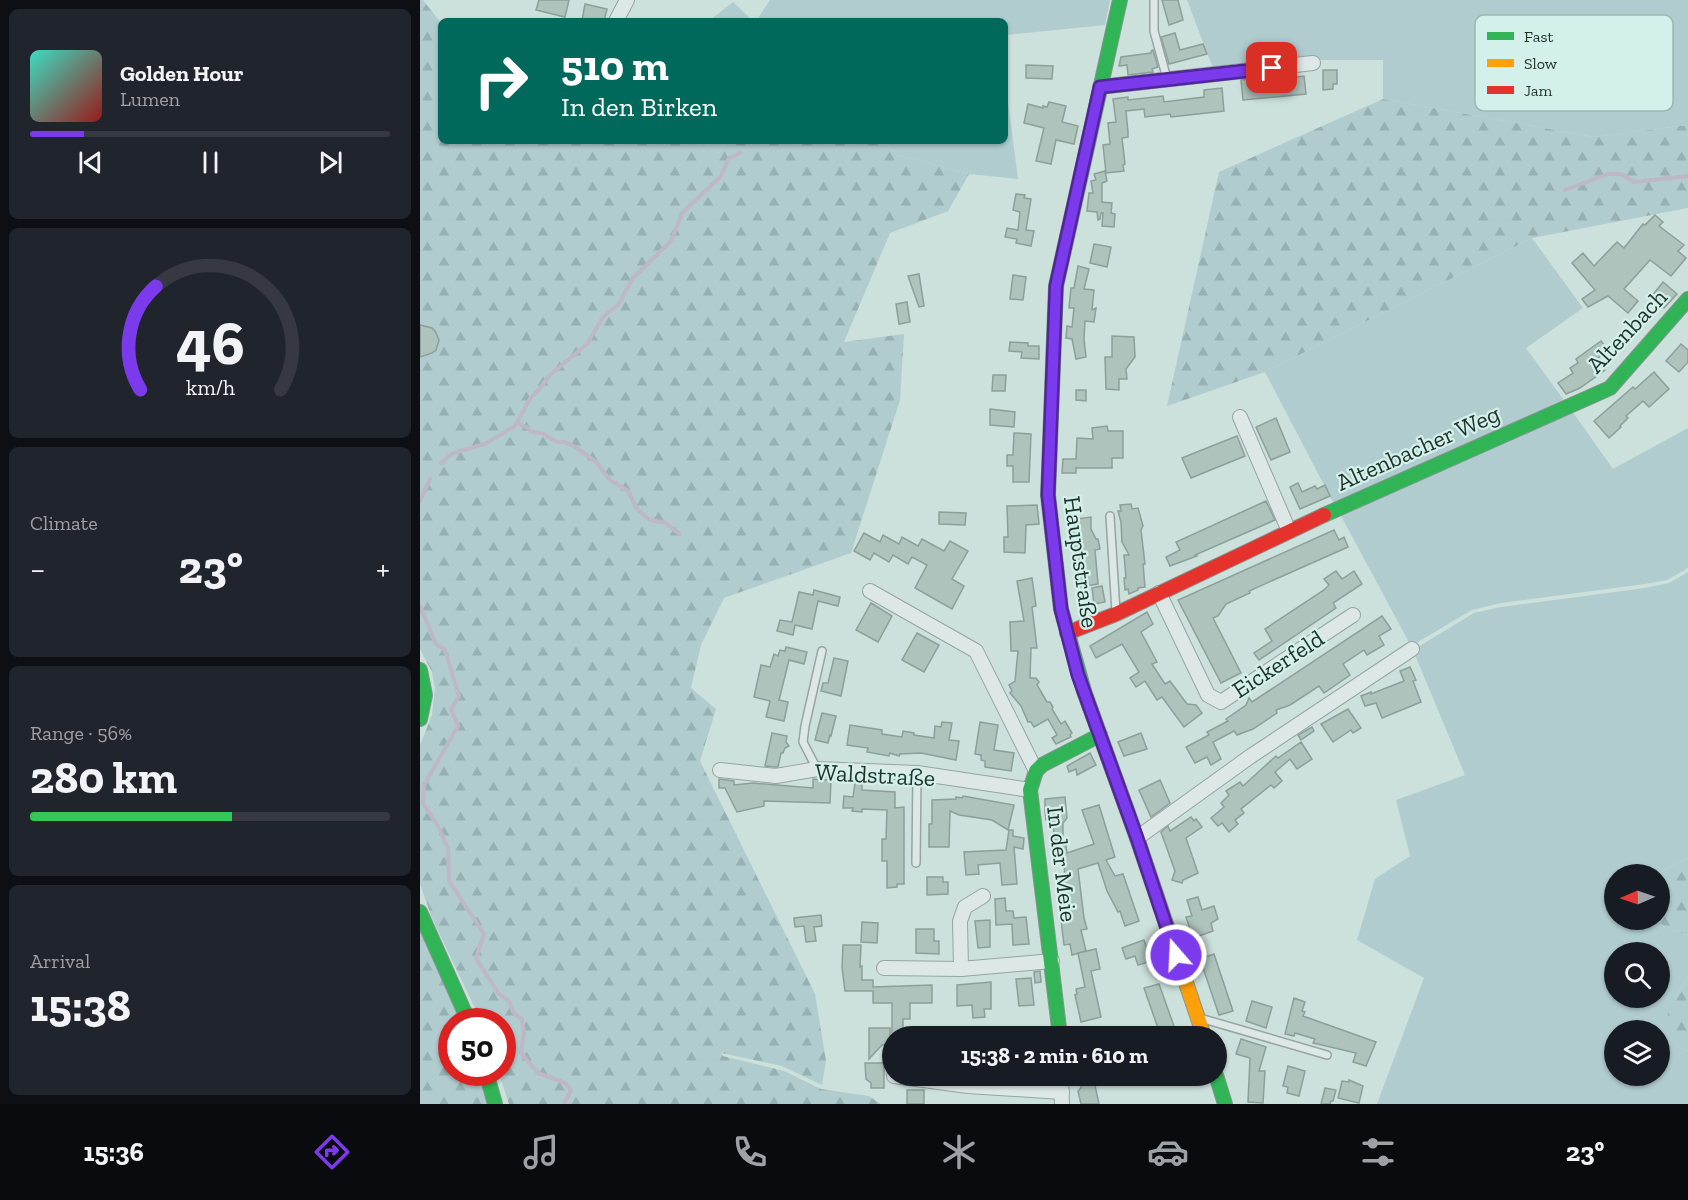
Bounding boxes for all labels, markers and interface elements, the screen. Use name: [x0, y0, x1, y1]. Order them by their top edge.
legend: [1475, 15, 1673, 111]
text: Fast: [1524, 27, 1553, 46]
text: 510 m: [561, 40, 669, 91]
icon: right: [462, 42, 540, 120]
pin: [1246, 42, 1297, 93]
icon: arrive: [1255, 51, 1288, 84]
text: Slow: [1524, 54, 1558, 73]
text: Golden Hour: [120, 60, 244, 87]
text: Jam: [1524, 81, 1553, 100]
text: Lumen: [120, 87, 180, 111]
text: In den Birken: [561, 91, 717, 123]
icon: previous: [74, 146, 107, 179]
icon: pause: [194, 146, 227, 179]
icon: next: [314, 146, 347, 179]
street label: Altenbach: [1580, 282, 1673, 379]
text: 46: [175, 305, 245, 380]
text: km/h: [186, 375, 234, 400]
street label: Altenbacher Weg: [1331, 398, 1504, 497]
street label: Hauptstraße: [1058, 494, 1105, 630]
text: Climate: [30, 511, 98, 535]
text: 23°: [179, 541, 243, 595]
text: −: [30, 549, 45, 588]
text: +: [376, 549, 390, 588]
street label: Eickerfeld: [1226, 623, 1329, 704]
text: Range · 56%: [30, 721, 132, 745]
text: 280 km: [30, 751, 177, 805]
street label: Waldstraße: [814, 757, 936, 792]
street label: In der Meie: [1041, 804, 1084, 923]
north arrow: [1604, 864, 1670, 930]
map controls: [1604, 864, 1670, 1086]
position arrow: [1144, 923, 1208, 987]
button: search: [1604, 942, 1670, 1008]
text: Arrival: [30, 949, 90, 973]
text: 15:38: [30, 979, 131, 1033]
speed limit sign: 50: [438, 1008, 516, 1086]
button: layers: [1604, 1020, 1670, 1086]
text: 15:38 · 2 min · 610 m: [961, 1042, 1148, 1069]
icon: directions: [311, 1131, 353, 1173]
icon: music: [520, 1131, 562, 1173]
icon: phone: [729, 1131, 771, 1173]
icon: climate: [938, 1131, 980, 1173]
icon: car: [1147, 1131, 1189, 1173]
icon: filters: [1357, 1131, 1399, 1173]
text: 15:36: [84, 1136, 144, 1168]
text: 23°: [1566, 1136, 1604, 1168]

